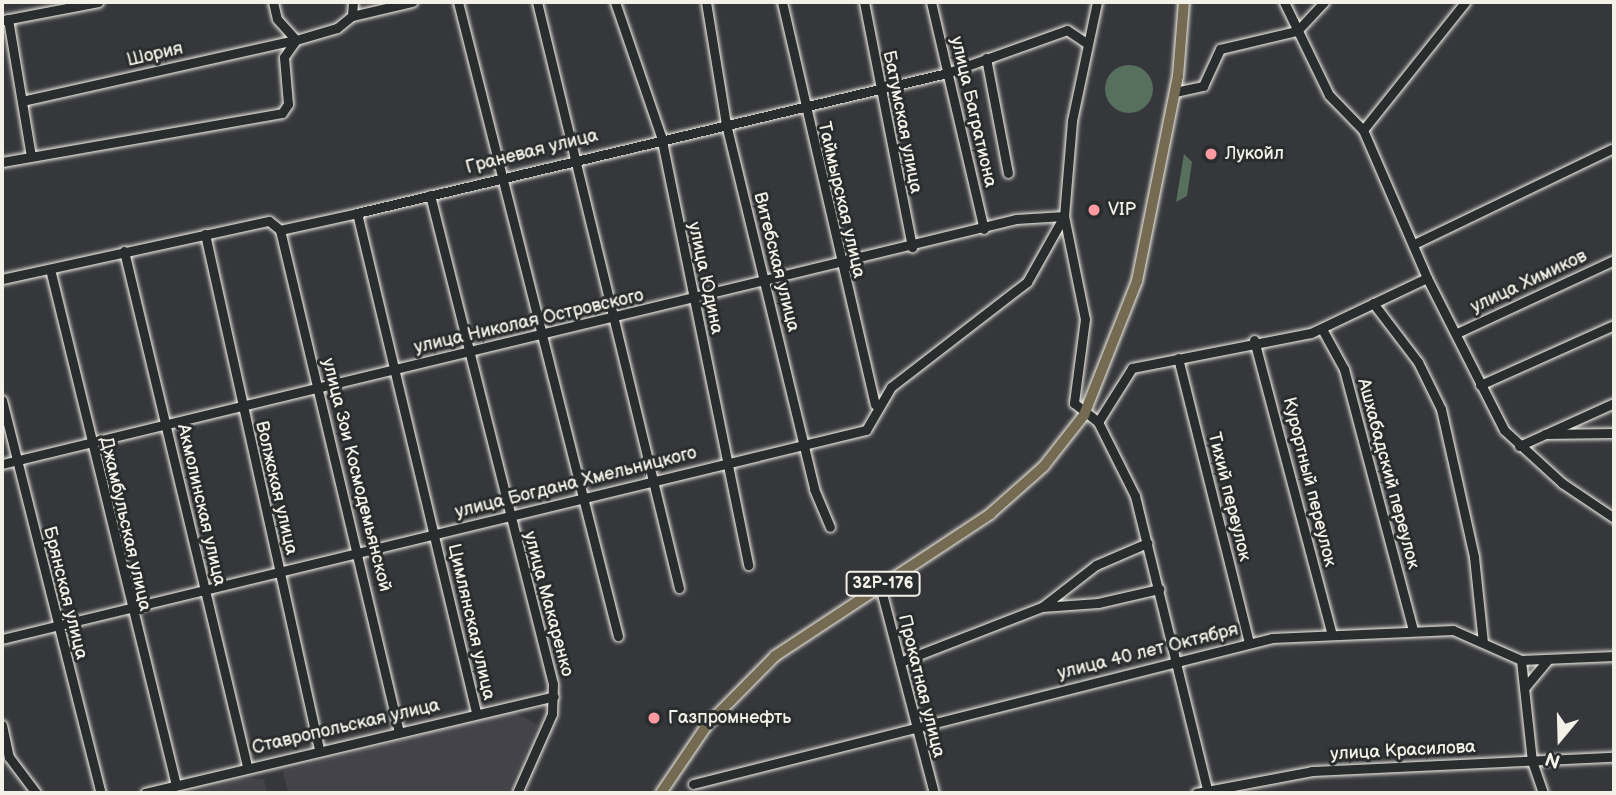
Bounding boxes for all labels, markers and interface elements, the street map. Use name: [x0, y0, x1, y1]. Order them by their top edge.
street label: улица Багратиона: [945, 34, 1001, 190]
street label: Шория: [125, 38, 185, 72]
street label: Батумская улица: [878, 49, 926, 195]
street label: Таймырская улица: [813, 120, 869, 280]
street label: Граневая улица: [464, 125, 600, 179]
place label: Лукойл: [1225, 143, 1284, 165]
marker: Лукойл: [1203, 146, 1219, 162]
street label: Витебская улица: [748, 190, 804, 334]
place label: VIP: [1108, 199, 1136, 221]
marker: VIP: [1086, 202, 1102, 218]
street label: улица Юдина: [683, 220, 727, 336]
street label: улица Химиков: [1468, 246, 1590, 318]
street label: улица Николая Островского: [412, 285, 646, 359]
street label: улица Зои Космодемьянской: [317, 356, 395, 594]
street label: Ашхабадский переулок: [1352, 376, 1424, 572]
street label: Курортный переулок: [1277, 395, 1341, 569]
street label: Волжская улица: [250, 419, 302, 557]
street label: Акмолинская улица: [172, 422, 230, 588]
street label: Тихий переулок: [1203, 430, 1255, 564]
street label: Джамбульская улица: [94, 435, 156, 613]
street label: улица Богдана Хмельницкого: [453, 442, 699, 524]
street label: Брянская улица: [38, 524, 92, 662]
street label: улица Макаренко: [518, 529, 578, 679]
street label: Цимлянская улица: [443, 542, 499, 702]
road number: 32Р-176: [844, 572, 922, 596]
street label: Прокатная улица: [893, 612, 949, 760]
street label: улица 40 лет Октября: [1055, 619, 1241, 685]
street label: Ставропольская улица: [250, 695, 442, 759]
north arrow: [1525, 704, 1595, 774]
place label: Газпромнефть: [668, 707, 791, 729]
marker: Газпромнефть: [646, 710, 662, 726]
street label: улица Красилова: [1330, 736, 1476, 766]
text: N: [1543, 746, 1563, 773]

